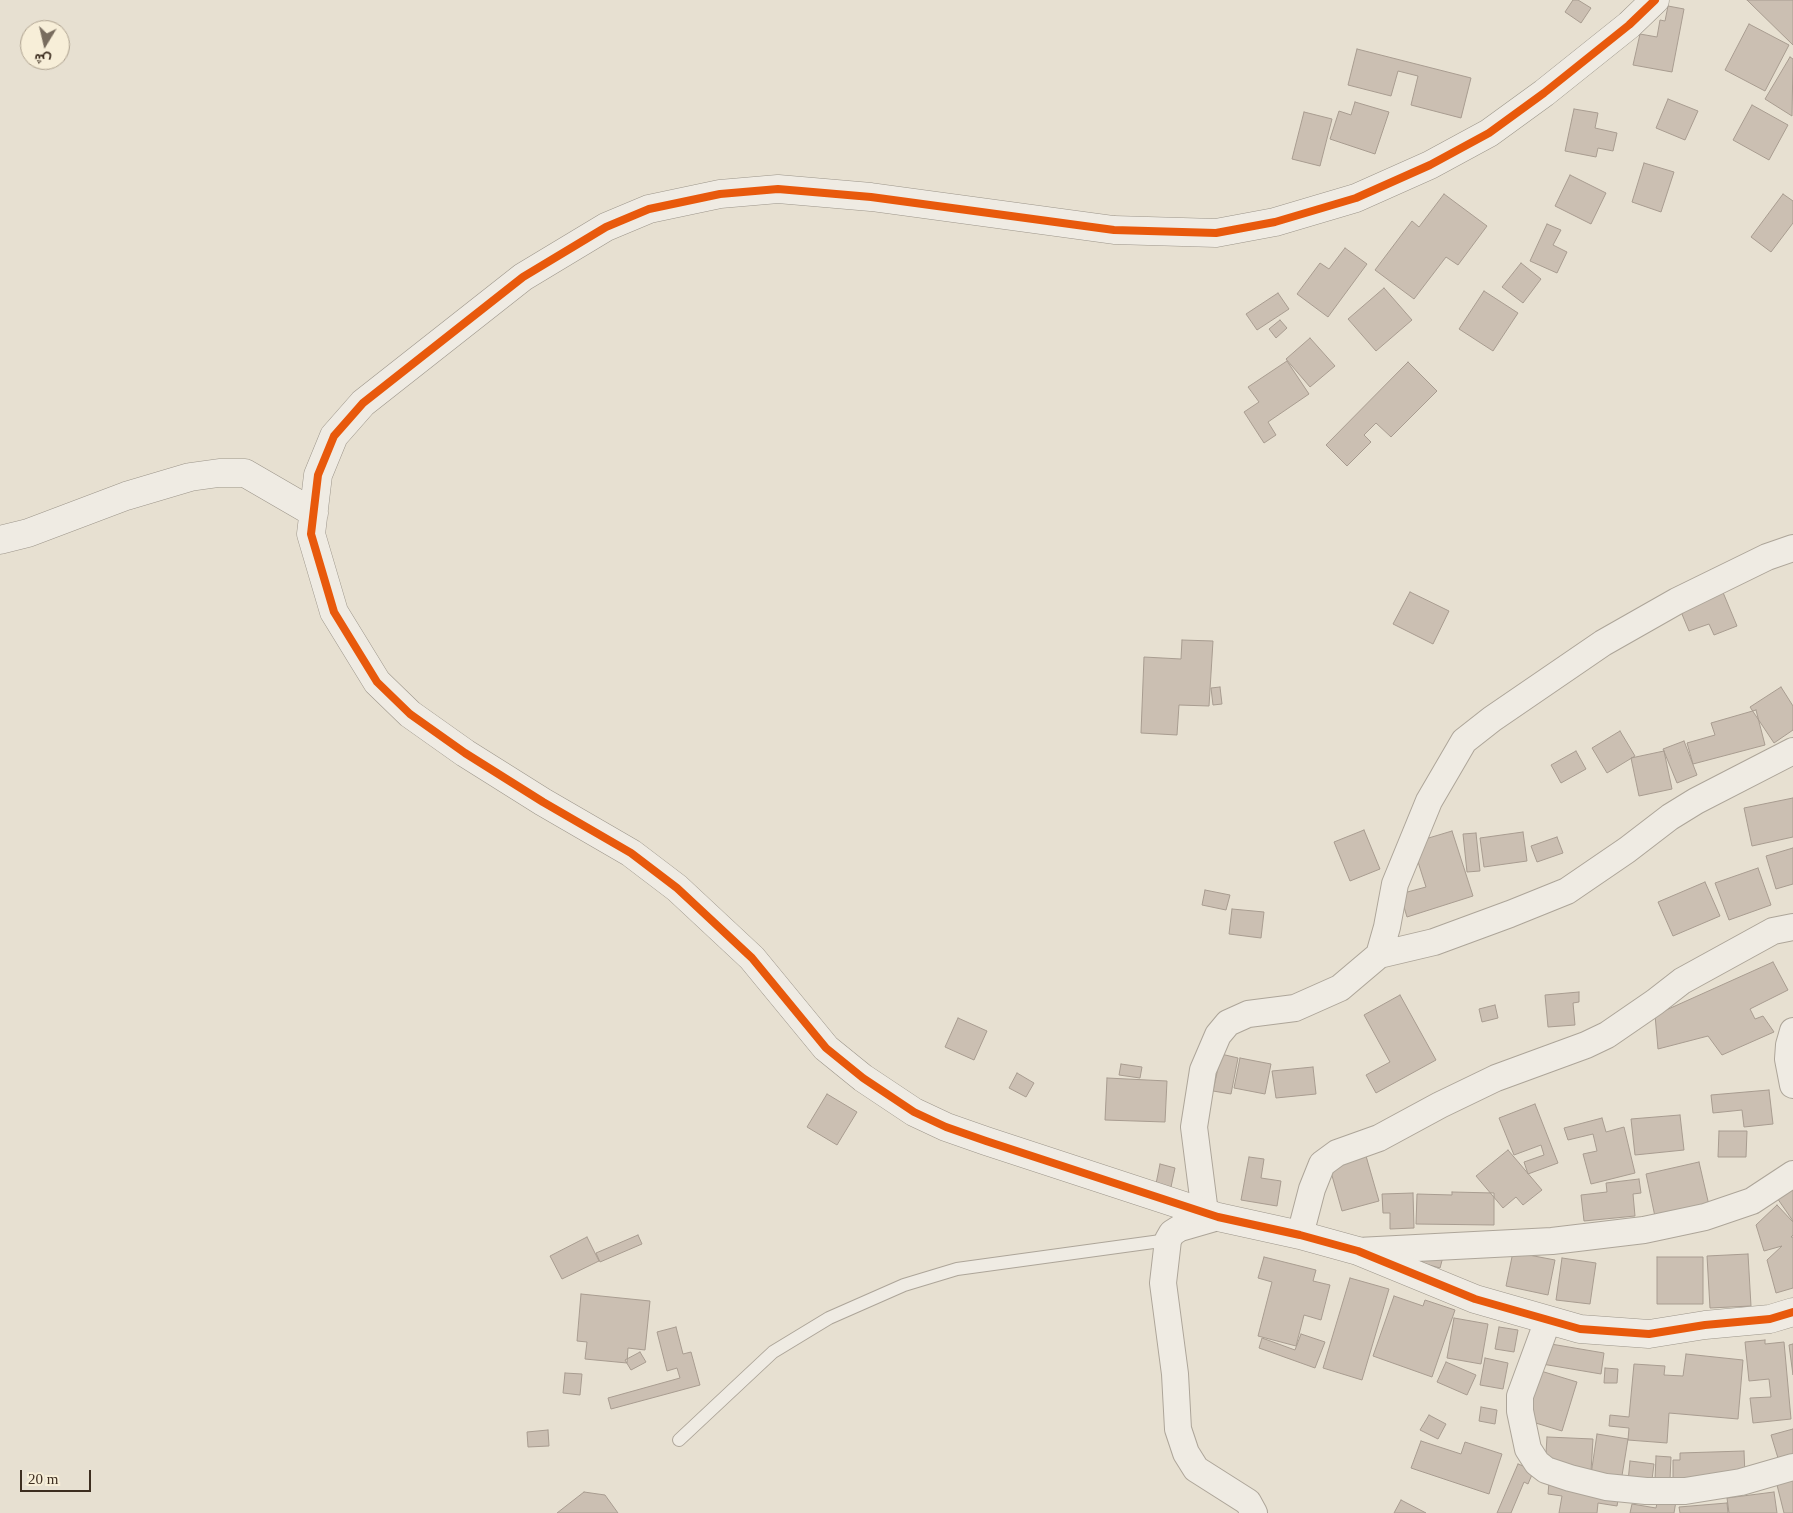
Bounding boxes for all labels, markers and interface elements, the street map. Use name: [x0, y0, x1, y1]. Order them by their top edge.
north arrow: [20, 20, 70, 70]
text: ش: [33, 51, 52, 68]
scale bar: [22, 1460, 94, 1492]
text: 20 m: [28, 1471, 58, 1487]

